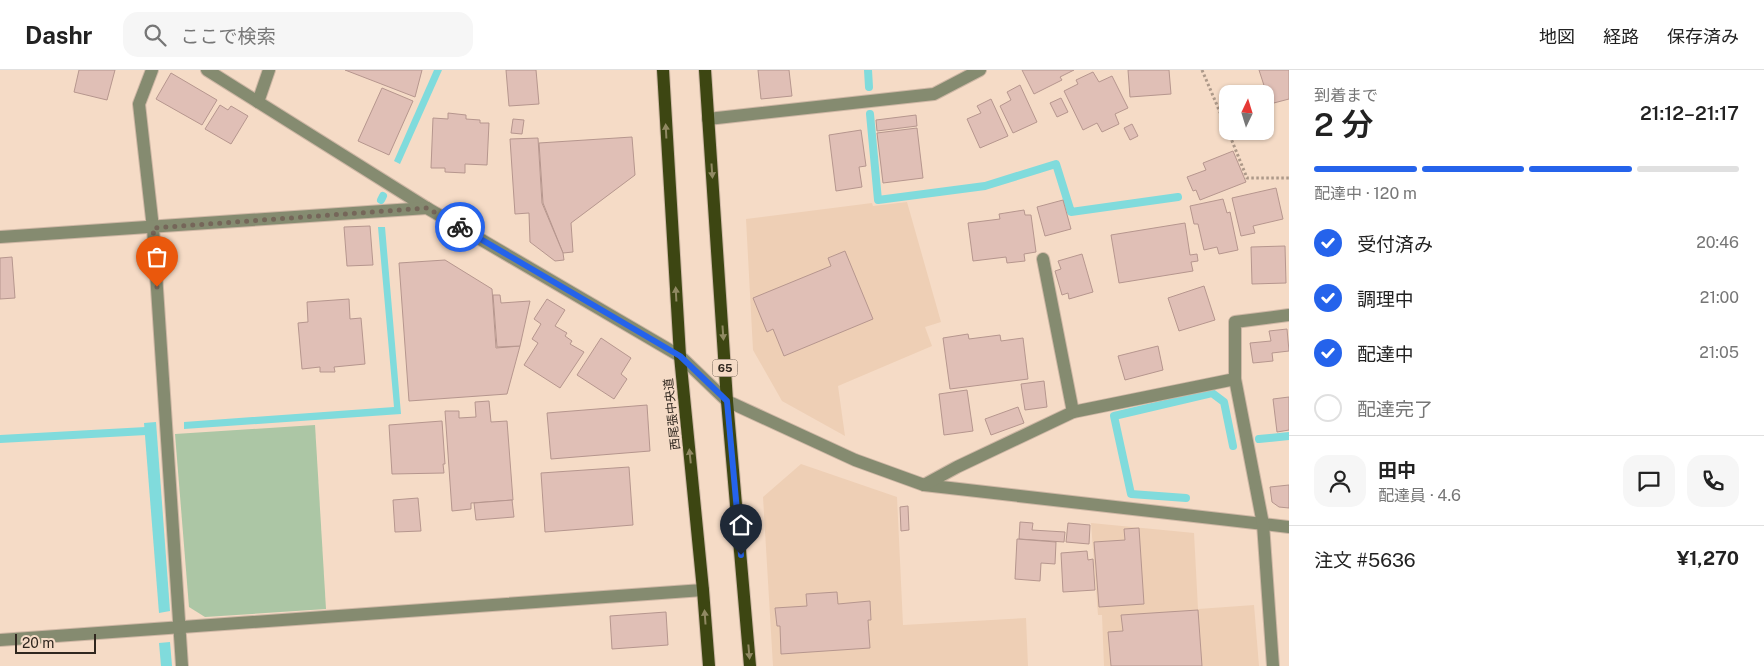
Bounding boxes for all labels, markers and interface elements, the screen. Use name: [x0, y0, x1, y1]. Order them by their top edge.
search box: [123, 12, 473, 57]
text: Dashr: [25, 21, 93, 49]
icon: search: [141, 21, 169, 49]
text: ここで検索: [181, 25, 276, 47]
text: 地図: [1539, 26, 1575, 47]
text: 経路: [1603, 26, 1639, 47]
text: 保存済み: [1667, 26, 1739, 47]
north arrow: [1219, 85, 1274, 140]
map controls: [1219, 85, 1274, 140]
text: 到着まで: [1314, 86, 1378, 105]
text: 21:12–21:17: [1640, 102, 1739, 124]
text: 2 分: [1314, 106, 1373, 143]
one-way arrow: [662, 123, 670, 139]
one-way arrow: [708, 163, 716, 179]
text: 配達中 · 120 m: [1314, 184, 1417, 203]
courier: [435, 202, 485, 252]
icon: bike: [446, 213, 474, 241]
icon: check: [1314, 229, 1342, 257]
text: 受付済み: [1357, 233, 1433, 255]
text: 20:46: [1696, 233, 1739, 252]
pin: [136, 236, 178, 287]
icon: bag: [143, 243, 171, 271]
icon: check: [1314, 284, 1342, 312]
one-way arrow: [672, 285, 680, 301]
text: 調理中: [1357, 288, 1414, 310]
text: 21:00: [1700, 288, 1739, 307]
one-way arrow: [719, 325, 727, 341]
icon: check: [1314, 339, 1342, 367]
text: 配達中: [1357, 343, 1414, 365]
text: 21:05: [1699, 343, 1739, 362]
road number: 65: [712, 360, 738, 376]
street label: 西尾張中央道: [661, 377, 683, 451]
text: 配達完了: [1357, 398, 1433, 420]
one-way arrow: [686, 447, 694, 463]
button: person: [1314, 455, 1366, 507]
button: chat: [1623, 455, 1675, 507]
button: phone: [1687, 455, 1739, 507]
text: 田中: [1378, 459, 1416, 481]
text: 配達員 · 4.6: [1378, 486, 1461, 505]
pin: [720, 504, 762, 555]
icon: home: [727, 511, 755, 539]
text: ¥1,270: [1677, 547, 1739, 569]
text: 注文 #5636: [1314, 549, 1416, 571]
one-way arrow: [701, 609, 709, 625]
scale bar: [15, 631, 96, 654]
text: 20 m: [22, 635, 54, 651]
one-way arrow: [745, 644, 753, 660]

